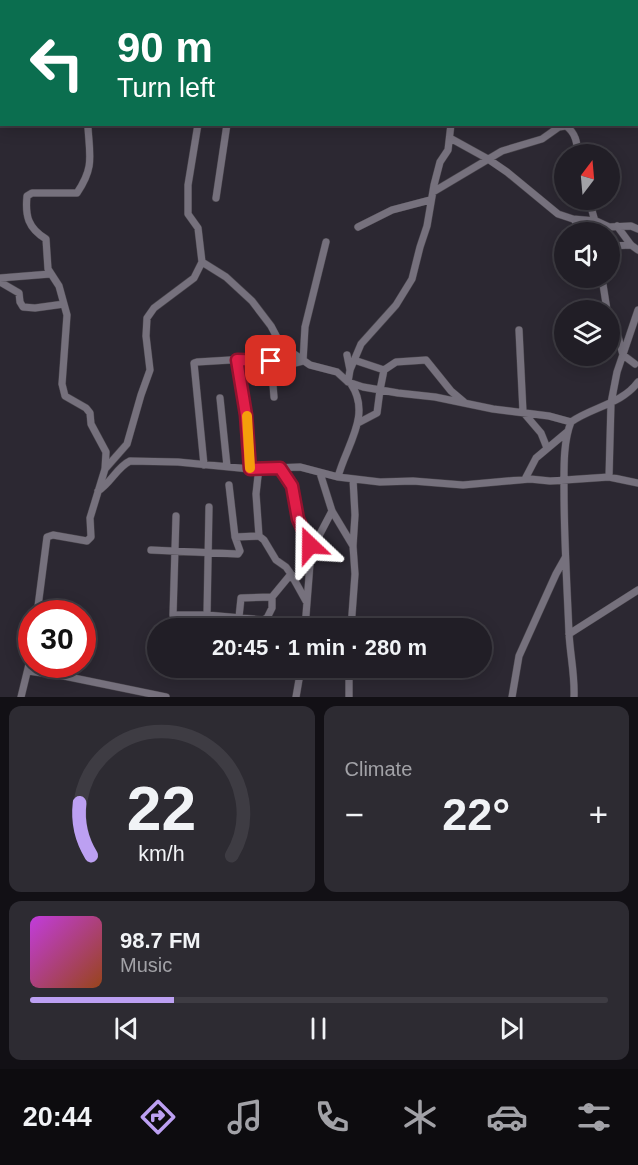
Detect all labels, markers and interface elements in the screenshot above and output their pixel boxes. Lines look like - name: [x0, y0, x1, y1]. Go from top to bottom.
- icon: left: [18, 24, 96, 102]
- text: 90 m: [117, 24, 213, 71]
- text: Turn left: [117, 73, 215, 103]
- north arrow: [554, 144, 620, 210]
- map controls: [554, 144, 620, 366]
- button: sound: [554, 222, 620, 288]
- button: layers: [554, 300, 620, 366]
- pin: [245, 335, 296, 386]
- icon: arrive: [254, 344, 287, 377]
- position arrow: [278, 513, 342, 577]
- speed limit sign: 30: [18, 600, 96, 678]
- text: 20:45 · 1 min · 280 m: [212, 635, 427, 660]
- text: Climate: [345, 758, 412, 780]
- text: 22: [127, 774, 196, 843]
- text: 22°: [442, 789, 510, 840]
- text: −: [345, 796, 364, 833]
- text: +: [589, 796, 608, 833]
- text: km/h: [139, 842, 185, 866]
- text: 98.7 FM: [120, 928, 201, 953]
- text: Music: [120, 954, 172, 976]
- icon: previous: [110, 1012, 143, 1045]
- icon: pause: [302, 1012, 335, 1045]
- icon: next: [495, 1012, 528, 1045]
- icon: directions: [137, 1096, 179, 1138]
- icon: music: [224, 1096, 266, 1138]
- icon: phone: [311, 1096, 353, 1138]
- icon: climate: [399, 1096, 441, 1138]
- icon: car: [486, 1096, 528, 1138]
- icon: filters: [573, 1096, 615, 1138]
- text: 20:44: [23, 1102, 92, 1132]

